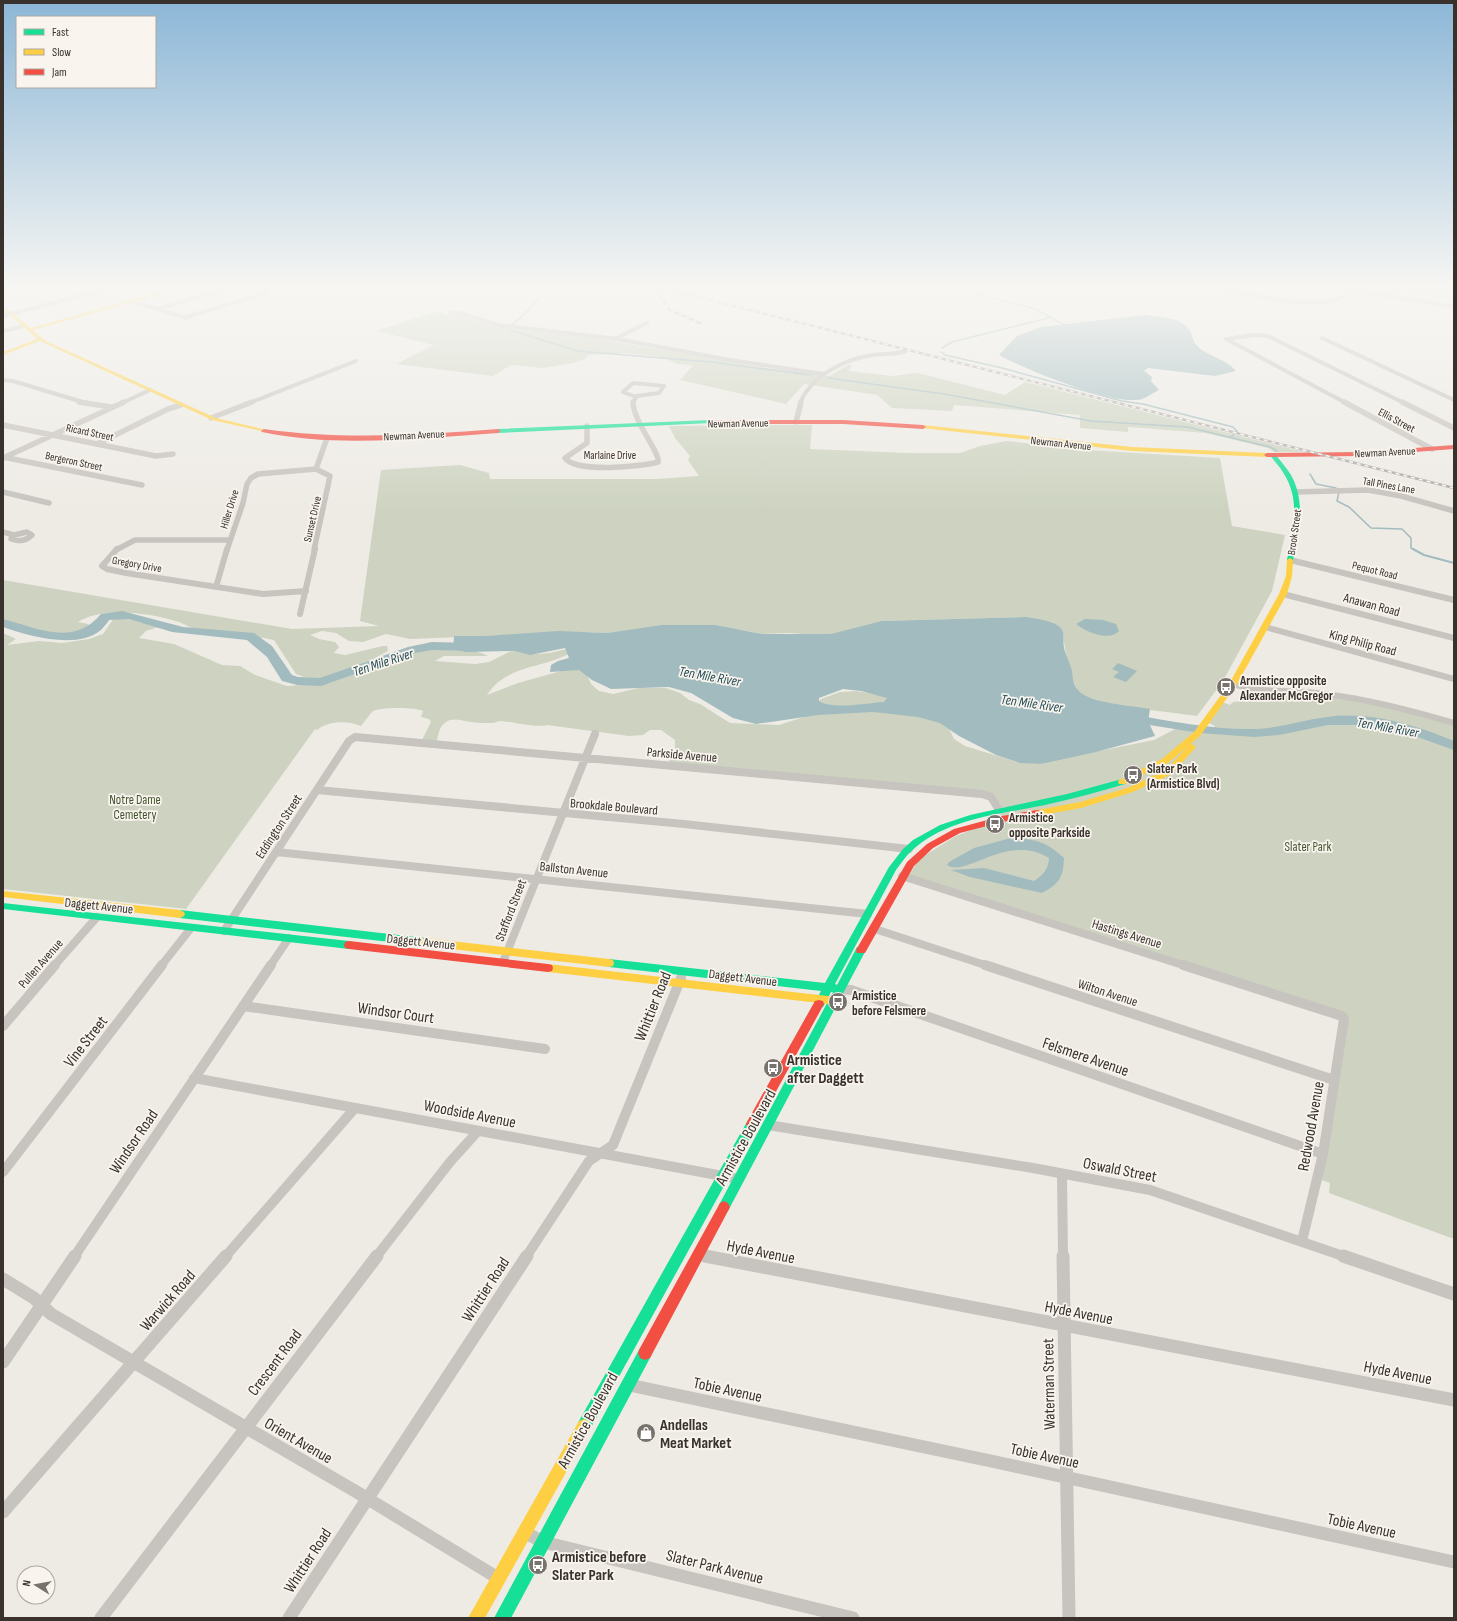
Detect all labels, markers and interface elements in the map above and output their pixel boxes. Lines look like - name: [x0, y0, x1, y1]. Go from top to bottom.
- legend: [16, 16, 156, 88]
- text: Fast: [52, 25, 69, 40]
- text: Slow: [52, 45, 71, 60]
- text: Jam: [51, 65, 67, 80]
- street label: Ellis Street: [1376, 405, 1418, 436]
- street label: Newman Avenue: [707, 416, 769, 431]
- street label: Ricard Street: [65, 421, 115, 444]
- street label: Newman Avenue: [383, 427, 445, 444]
- street label: Newman Avenue: [1030, 434, 1092, 453]
- street label: Newman Avenue: [1354, 444, 1416, 461]
- street label: Bergeron Street: [44, 449, 104, 474]
- street label: Marlaine Drive: [584, 449, 636, 462]
- street label: Tall Pines Lane: [1362, 475, 1416, 496]
- street label: Hiller Drive: [217, 488, 242, 530]
- street label: Sunset Drive: [301, 495, 324, 543]
- street label: Brook Street: [1285, 508, 1304, 556]
- street label: Gregory Drive: [111, 554, 163, 575]
- street label: Pequot Road: [1351, 559, 1399, 582]
- street label: Anawan Road: [1341, 590, 1402, 620]
- street label: King Philip Road: [1327, 626, 1398, 660]
- water label: Ten Mile River: [351, 644, 417, 680]
- water label: Ten Mile River: [678, 663, 743, 690]
- place label: Armistice opposite Alexander McGregor: [1239, 673, 1333, 704]
- bus stop icon: Armistice opposite Alexander McGregor: [1215, 676, 1237, 698]
- water label: Ten Mile River: [1000, 691, 1065, 716]
- water label: Ten Mile River: [1356, 714, 1421, 741]
- street label: Parkside Avenue: [646, 744, 718, 766]
- place label: Slater Park (Armistice Blvd): [1147, 761, 1220, 792]
- bus stop icon: Slater Park (Armistice Blvd): [1122, 764, 1144, 786]
- street label: Eddington Street: [252, 791, 306, 862]
- park label: Notre Dame Cemetery: [109, 792, 161, 823]
- street label: Brookdale Boulevard: [569, 795, 658, 819]
- place label: Armistice opposite Parkside: [1008, 810, 1091, 841]
- bus stop icon: Armistice opposite Parkside: [984, 813, 1006, 835]
- park label: Slater Park: [1285, 839, 1331, 855]
- street label: Ballston Avenue: [539, 858, 609, 882]
- street label: Stafford Street: [492, 877, 530, 944]
- street label: Daggett Avenue: [64, 894, 134, 918]
- street label: Hastings Avenue: [1090, 916, 1163, 952]
- street label: Daggett Avenue: [386, 930, 456, 954]
- street label: Pullen Avenue: [15, 936, 67, 992]
- street label: Daggett Avenue: [708, 966, 778, 990]
- street label: Whittier Road: [631, 969, 676, 1044]
- street label: Wilton Avenue: [1076, 976, 1140, 1010]
- place label: Armistice before Felsmere: [851, 988, 927, 1019]
- bus stop icon: Armistice before Felsmere: [827, 991, 849, 1013]
- street label: Windsor Court: [356, 999, 435, 1028]
- street label: Vine Street: [60, 1012, 112, 1071]
- street label: Felsmere Avenue: [1040, 1034, 1131, 1081]
- place label: Armistice after Daggett: [786, 1051, 864, 1088]
- bus stop icon: Armistice after Daggett: [762, 1057, 784, 1079]
- street label: Redwood Avenue: [1294, 1080, 1329, 1173]
- street label: Armistice Boulevard: [712, 1086, 781, 1190]
- street label: Woodside Avenue: [422, 1096, 517, 1133]
- street label: Windsor Road: [106, 1106, 163, 1177]
- street label: Oswald Street: [1081, 1154, 1158, 1187]
- street label: Hyde Avenue: [725, 1237, 796, 1268]
- street label: Whittier Road: [458, 1254, 514, 1326]
- street label: Warwick Road: [136, 1267, 200, 1335]
- street label: Hyde Avenue: [1043, 1298, 1114, 1329]
- street label: Crescent Road: [244, 1326, 306, 1400]
- street label: Waterman Street: [1039, 1338, 1060, 1430]
- street label: Hyde Avenue: [1362, 1358, 1433, 1389]
- street label: Armistice Boulevard: [554, 1369, 623, 1473]
- street label: Tobie Avenue: [692, 1374, 764, 1407]
- street label: Orient Avenue: [261, 1414, 336, 1468]
- place label: Andellas Meat Market: [659, 1416, 731, 1453]
- shop icon: Andellas Meat Market: [635, 1422, 657, 1444]
- street label: Tobie Avenue: [1009, 1440, 1081, 1473]
- street label: Tobie Avenue: [1326, 1510, 1398, 1543]
- street label: Whittier Road: [280, 1525, 336, 1597]
- street label: Slater Park Avenue: [664, 1546, 765, 1589]
- place label: Armistice before Slater Park: [551, 1548, 647, 1585]
- bus stop icon: Armistice before Slater Park: [527, 1554, 549, 1576]
- north arrow: [16, 1565, 56, 1605]
- text: N: [20, 1579, 34, 1587]

